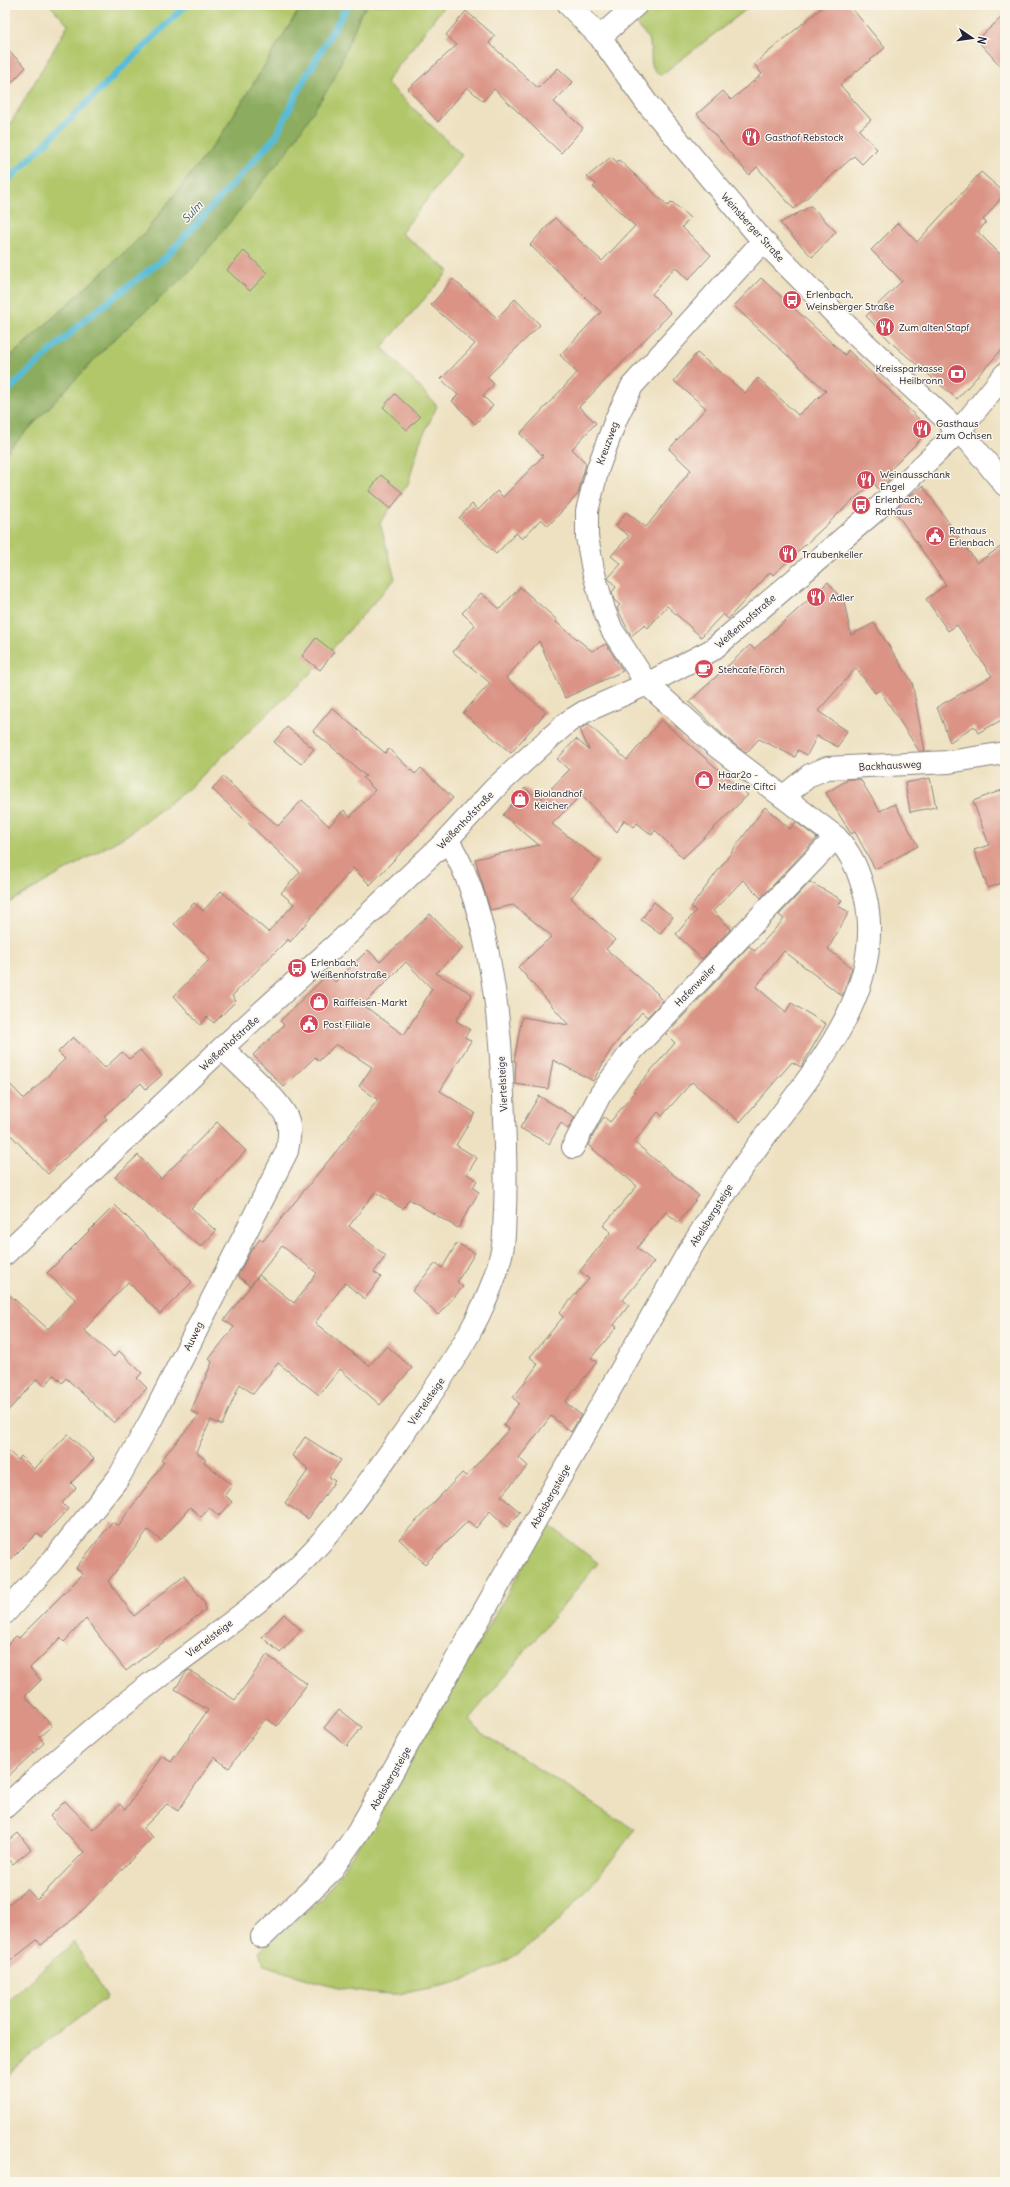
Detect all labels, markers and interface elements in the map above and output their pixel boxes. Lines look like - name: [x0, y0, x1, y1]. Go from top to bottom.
- north arrow: [952, 18, 992, 58]
- text: N: [974, 35, 989, 46]
- restaurant icon: Gasthof Rebstock: [740, 126, 762, 148]
- place label: Gasthof Rebstock: [765, 131, 844, 144]
- street label: Weinsberger Straße: [718, 190, 787, 264]
- water label: Sulm: [179, 198, 206, 226]
- place label: Erlenbach, Weinsberger Straße: [806, 288, 894, 313]
- bus stop icon: Erlenbach, Weinsberger Straße: [781, 289, 803, 311]
- restaurant icon: Zum alten Stapf: [874, 316, 896, 338]
- place label: Zum alten Stapf: [899, 321, 970, 334]
- place label: Kreissparkasse Heilbronn: [876, 362, 943, 387]
- bank icon: Kreissparkasse Heilbronn: [946, 363, 968, 385]
- place label: Gasthaus zum Ochsen: [936, 417, 992, 442]
- restaurant icon: Gasthaus zum Ochsen: [911, 418, 933, 440]
- street label: Kreuzweg: [594, 420, 621, 466]
- place label: Weinausschank Engel: [880, 468, 950, 493]
- restaurant icon: Weinausschank Engel: [855, 469, 877, 491]
- place label: Erlenbach, Rathaus: [875, 493, 922, 518]
- bus stop icon: Erlenbach, Rathaus: [850, 494, 872, 516]
- place label: Rathaus Erlenbach: [949, 524, 995, 549]
- public building icon: Rathaus Erlenbach: [924, 525, 946, 547]
- restaurant icon: Traubenkeller: [777, 543, 799, 565]
- place label: Traubenkeller: [802, 548, 863, 561]
- restaurant icon: Adler: [805, 586, 827, 608]
- place label: Adler: [830, 591, 854, 604]
- street label: Weißenhofstraße: [712, 592, 778, 651]
- cafe icon: Stehcafe Förch: [693, 658, 715, 680]
- place label: Stehcafe Förch: [718, 663, 785, 676]
- street label: Backhausweg: [858, 757, 922, 774]
- place label: Haar2o - Medine Ciftci: [718, 768, 776, 793]
- shop icon: Haar2o - Medine Ciftci: [693, 769, 715, 791]
- place label: Biolandhof Keicher: [534, 787, 583, 812]
- street label: Weißenhofstraße: [434, 788, 496, 852]
- shop icon: Biolandhof Keicher: [509, 788, 531, 810]
- place label: Erlenbach, Weißenhofstraße: [311, 956, 387, 981]
- bus stop icon: Erlenbach, Weißenhofstraße: [286, 957, 308, 979]
- street label: Hafenweiler: [672, 961, 719, 1009]
- shop icon: Raiffeisen-Markt: [308, 991, 330, 1013]
- place label: Raiffeisen-Markt: [333, 996, 408, 1009]
- street label: Weißenhofstraße: [197, 1013, 262, 1074]
- public building icon: Post Filiale: [298, 1013, 320, 1035]
- place label: Post Filiale: [323, 1018, 370, 1031]
- street label: Viertelsteige: [495, 1056, 510, 1112]
- street label: Abelsbergsteige: [687, 1182, 736, 1249]
- street label: Auweg: [181, 1319, 206, 1353]
- street label: Viertelsteige: [405, 1375, 448, 1428]
- street label: Abelsbergsteige: [528, 1462, 573, 1530]
- street label: Viertelsteige: [183, 1617, 235, 1660]
- street label: Abelsbergsteige: [367, 1744, 414, 1812]

